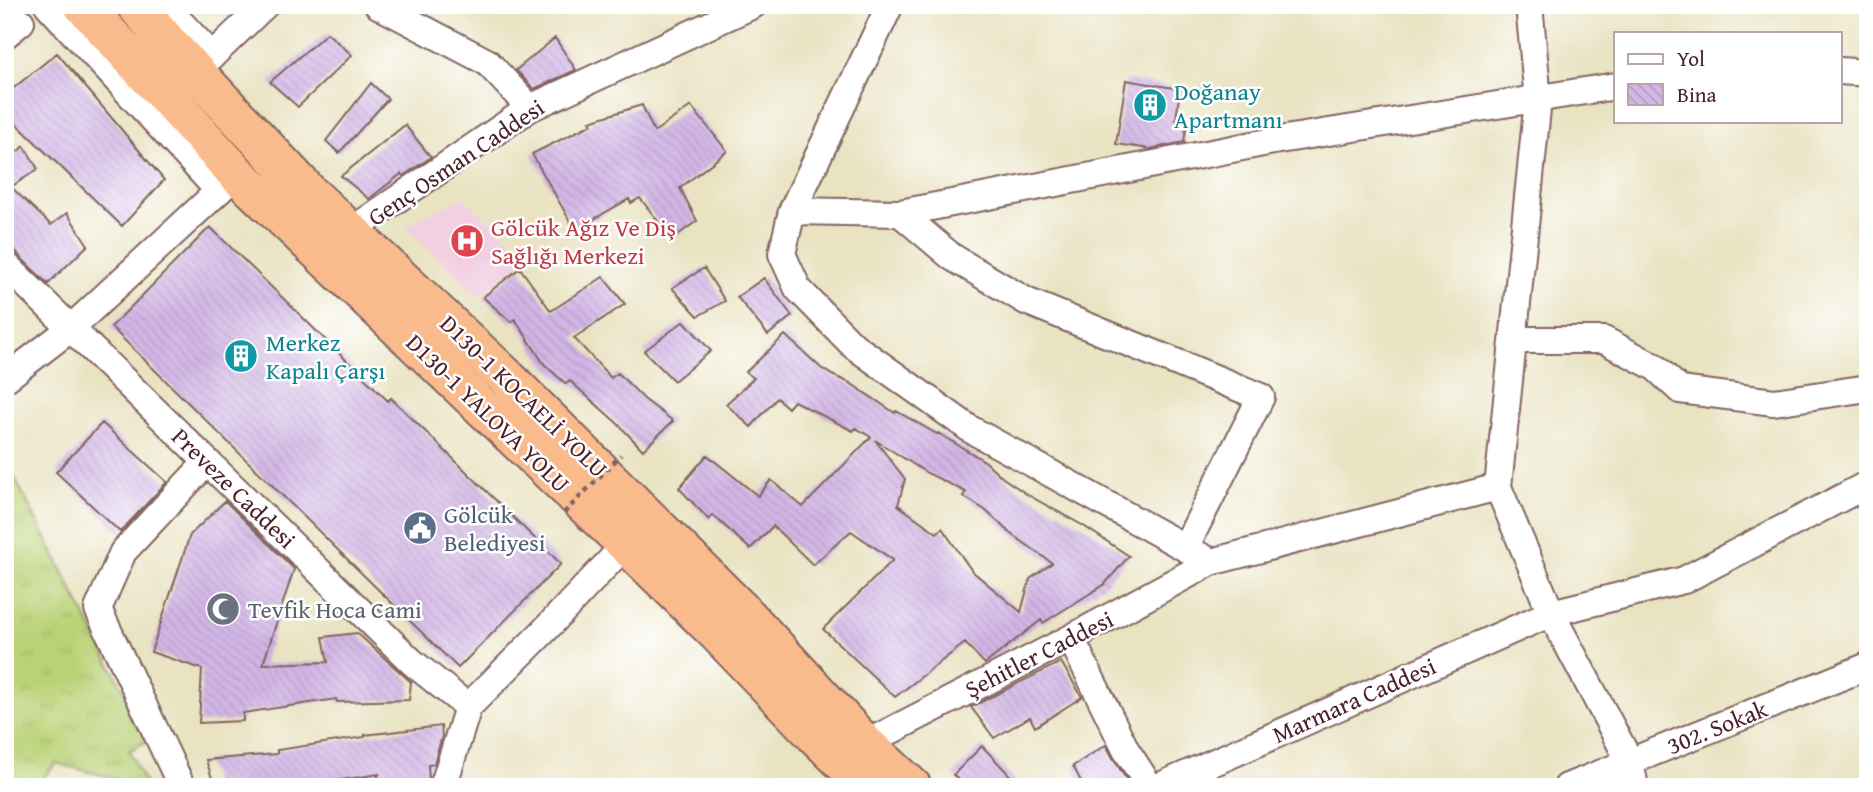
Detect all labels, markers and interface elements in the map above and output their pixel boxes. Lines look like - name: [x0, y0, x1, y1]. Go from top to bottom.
- legend: [1614, 32, 1842, 122]
- text: Yol: [1677, 43, 1705, 74]
- place label: Doğanay Apartmanı: [1174, 74, 1283, 137]
- text: Bina: [1677, 79, 1717, 110]
- building icon: Doğanay Apartmanı: [1131, 86, 1169, 124]
- street label: Genç Osman Caddesi: [361, 90, 551, 234]
- place label: Gölcük Ağız Ve Diş Sağlığı Merkezi: [491, 210, 676, 273]
- hospital icon: Gölcük Ağız Ve Diş Sağlığı Merkezi: [448, 222, 486, 260]
- street label: D130-1 KOCAELİ YOLU: [432, 307, 616, 486]
- place label: Merkez Kapalı Çarşı: [266, 325, 385, 388]
- street label: D130-1 YALOVA YOLU: [398, 325, 578, 501]
- building icon: Merkez Kapalı Çarşı: [222, 337, 260, 375]
- street label: Preveze Caddesi: [164, 420, 304, 557]
- place label: Gölcük Belediyesi: [444, 497, 546, 560]
- public building icon: Gölcük Belediyesi: [401, 509, 439, 547]
- mosque icon: Tevfik Hoca Cami: [204, 590, 242, 628]
- place label: Tevfik Hoca Cami: [248, 592, 422, 627]
- street label: Şehitler Caddesi: [959, 601, 1120, 706]
- street label: Marmara Caddesi: [1267, 648, 1442, 752]
- street label: 302. Sokak: [1662, 691, 1773, 763]

